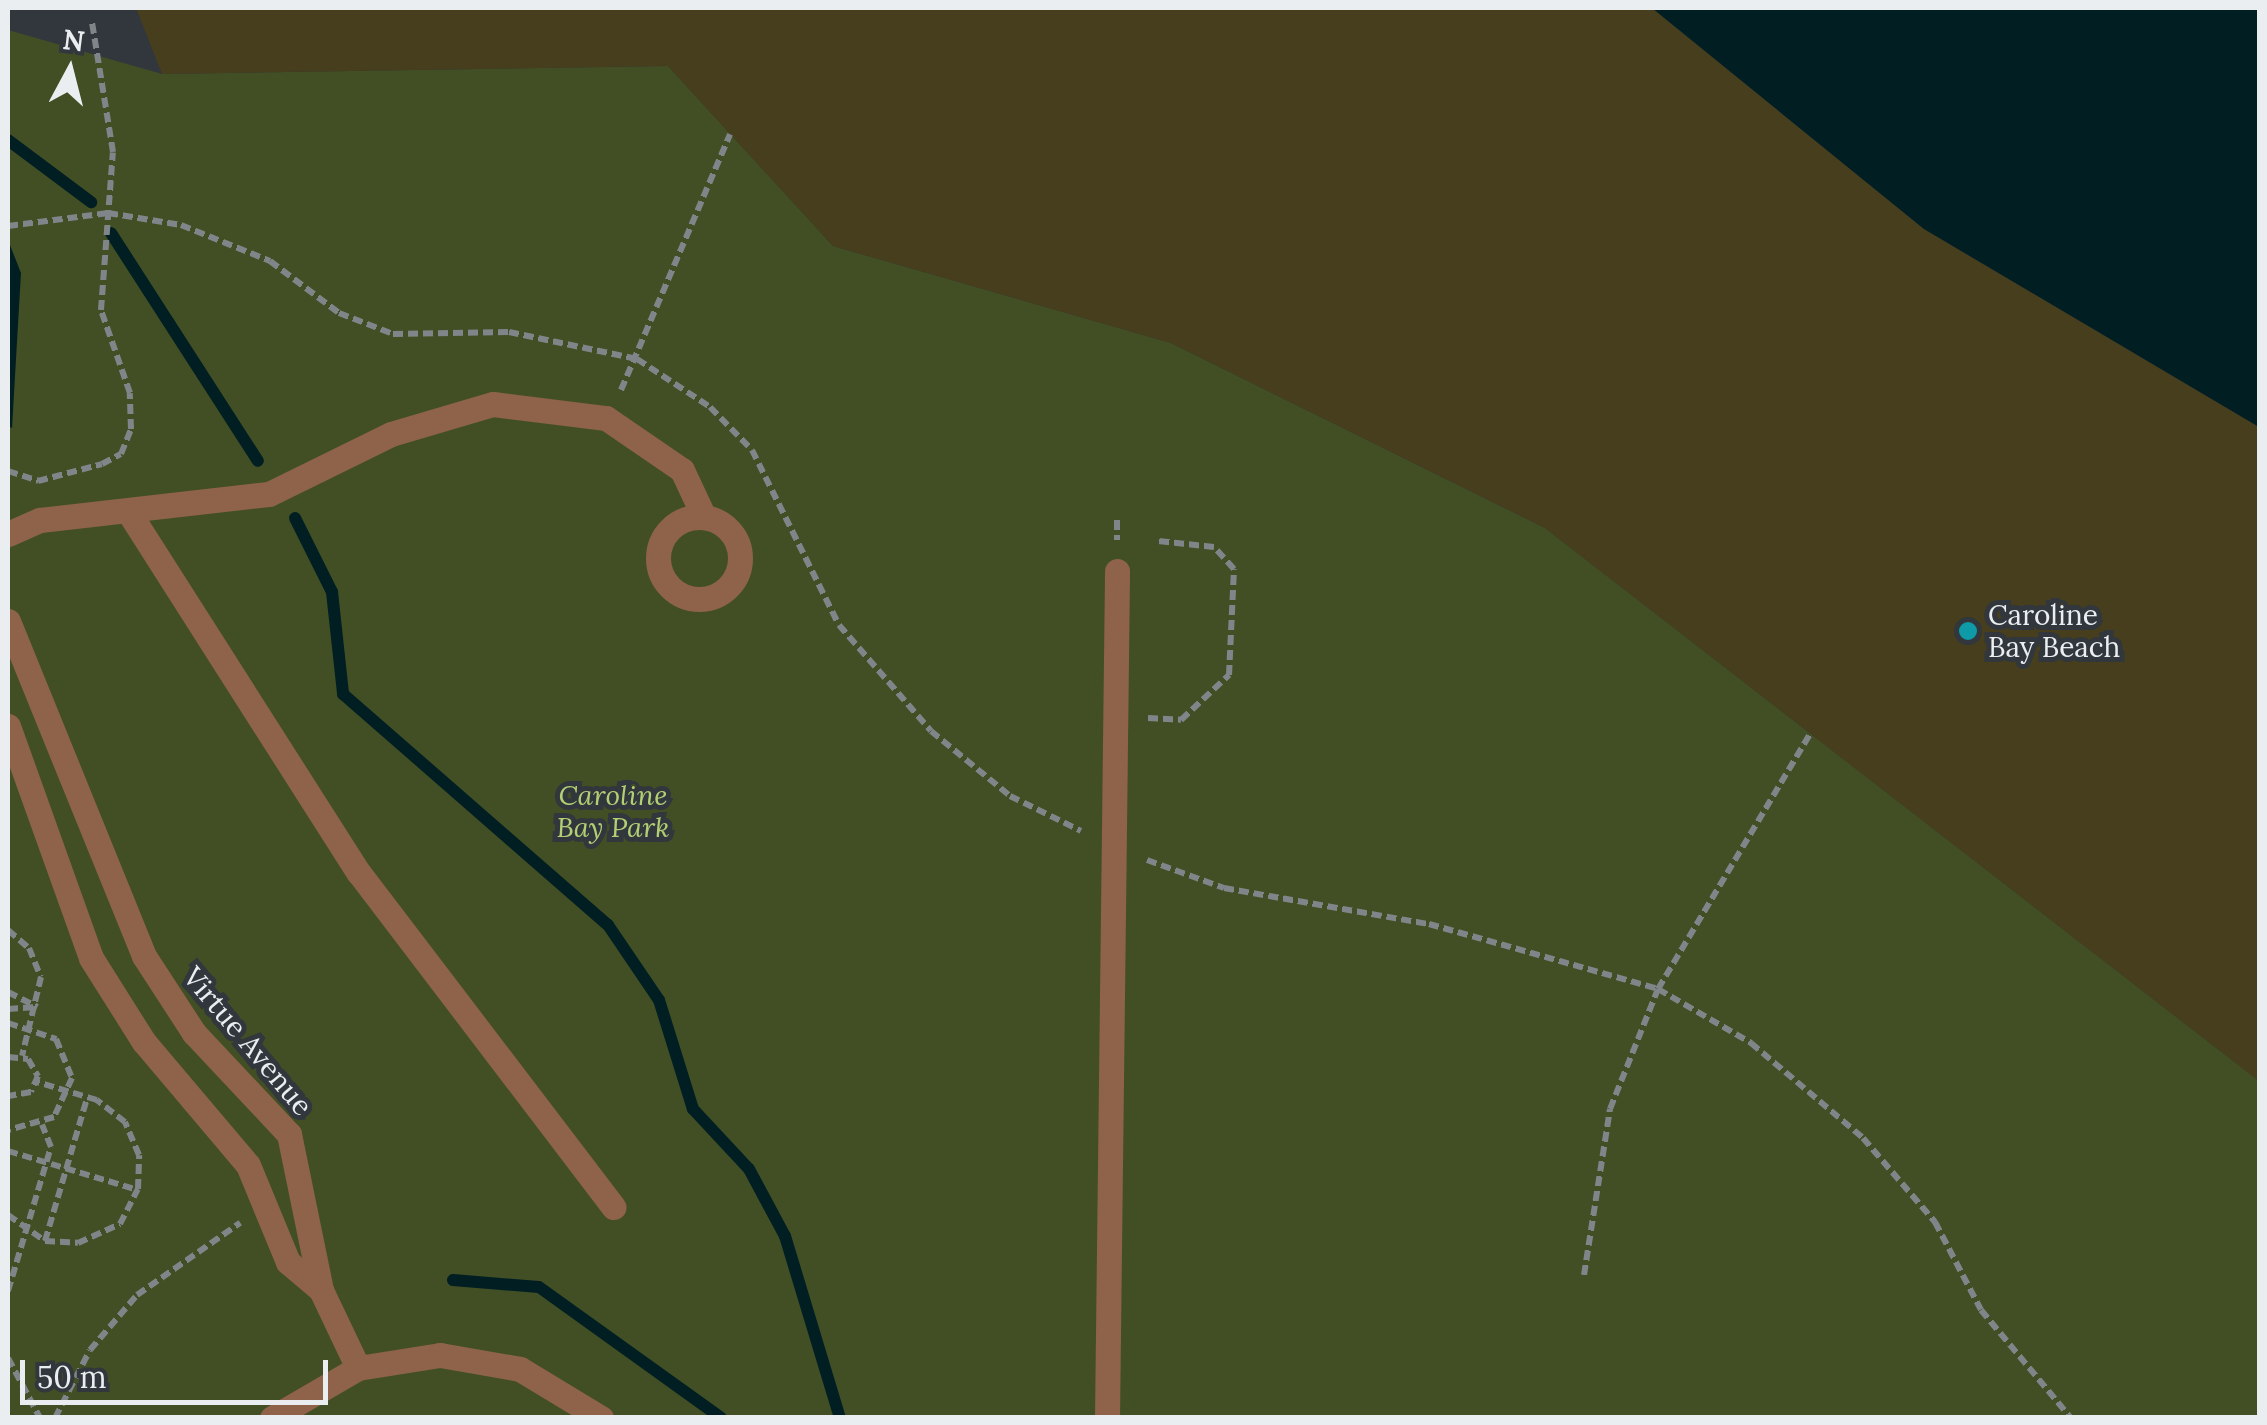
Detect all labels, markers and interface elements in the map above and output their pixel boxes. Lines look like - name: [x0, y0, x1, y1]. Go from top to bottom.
- north arrow: [20, 20, 120, 120]
- text: N: [61, 21, 87, 59]
- place label: Caroline Bay Beach: [1988, 598, 2120, 664]
- marker: Caroline Bay Beach: [1957, 620, 1979, 642]
- park label: Caroline Bay Park: [556, 778, 670, 844]
- street label: Virtue Avenue: [176, 960, 320, 1122]
- scale bar: [25, 1340, 332, 1402]
- text: 50 m: [37, 1358, 107, 1396]

